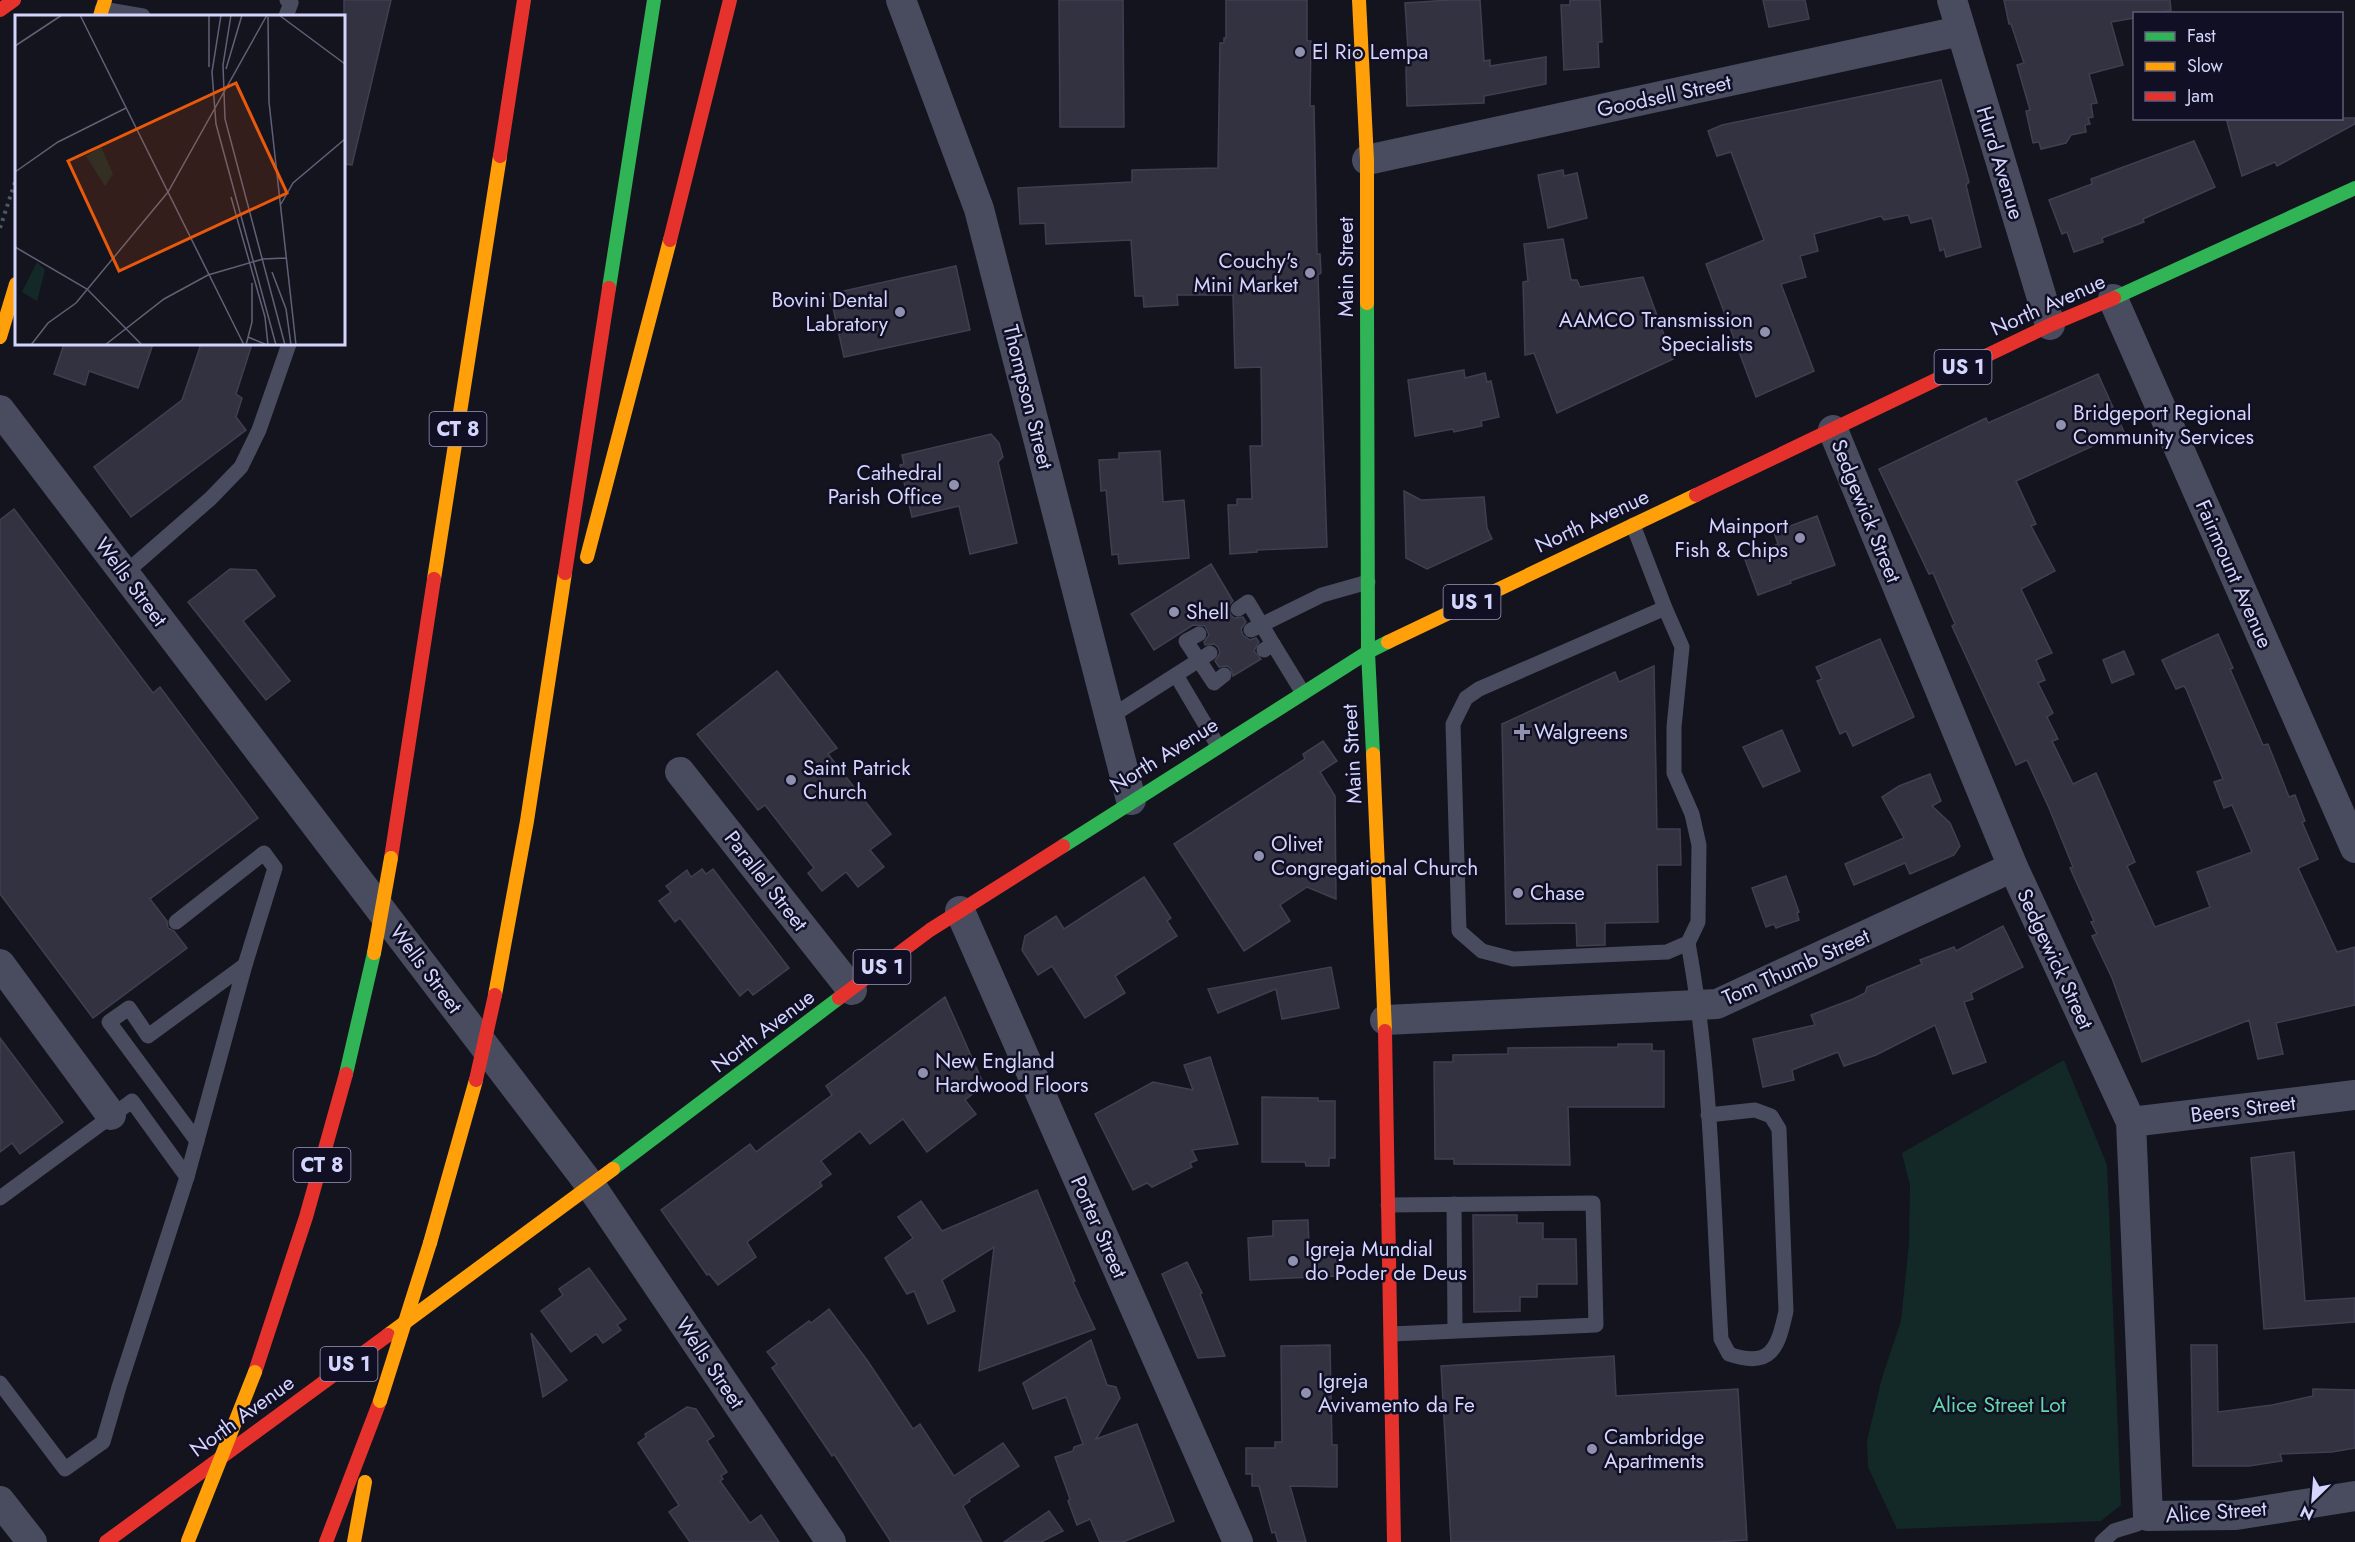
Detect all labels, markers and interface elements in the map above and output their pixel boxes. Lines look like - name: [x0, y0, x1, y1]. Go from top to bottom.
- legend: [2133, 12, 2343, 120]
- inset map: [15, 15, 345, 345]
- text: Fast: [2187, 23, 2216, 49]
- place label: El Rio Lempa: [1312, 37, 1428, 67]
- marker: El Rio Lempa: [1293, 45, 1307, 59]
- text: Slow: [2187, 53, 2224, 79]
- street label: Goodsell Street: [1594, 67, 1734, 125]
- text: Jam: [2185, 83, 2214, 109]
- street label: Hurd Avenue: [1969, 103, 2031, 223]
- street label: Main Street: [1331, 217, 1361, 317]
- place label: Couchy's Mini Market: [1194, 246, 1298, 300]
- marker: Couchy's Mini Market: [1303, 266, 1317, 280]
- street label: North Avenue: [1986, 266, 2110, 344]
- place label: Bovini Dental Labratory: [772, 285, 889, 339]
- marker: Bovini Dental Labratory: [893, 305, 907, 319]
- place label: AAMCO Transmission Specialists: [1559, 305, 1753, 359]
- street label: Thompson Street: [996, 322, 1060, 472]
- marker: AAMCO Transmission Specialists: [1758, 325, 1772, 339]
- road number: US 1: [1934, 350, 1992, 384]
- place label: Bridgeport Regional Community Services: [2073, 398, 2254, 452]
- road number: CT 8: [430, 412, 486, 446]
- marker: Bridgeport Regional Community Services: [2054, 418, 2068, 432]
- street label: Sedgewick Street: [1824, 435, 1908, 587]
- place label: Cathedral Parish Office: [828, 458, 942, 512]
- marker: Cathedral Parish Office: [947, 478, 961, 492]
- street label: North Avenue: [1530, 481, 1654, 561]
- street label: Fairmount Avenue: [2188, 495, 2280, 653]
- place label: Mainport Fish & Chips: [1674, 511, 1788, 565]
- street label: Wells Street: [88, 531, 174, 633]
- marker: Mainport Fish & Chips: [1793, 531, 1807, 545]
- road number: US 1: [1444, 585, 1500, 619]
- place label: Shell: [1186, 597, 1229, 627]
- marker: Shell: [1167, 605, 1181, 619]
- street label: Main Street: [1334, 703, 1370, 805]
- street label: North Avenue: [1104, 710, 1224, 800]
- place label: Walgreens: [1534, 717, 1628, 747]
- marker: Walgreens: [1515, 725, 1529, 739]
- place label: Saint Patrick Church: [803, 753, 911, 807]
- marker: Saint Patrick Church: [784, 773, 798, 787]
- street label: Parallel Street: [717, 824, 815, 938]
- place label: Olivet Congregational Church: [1271, 829, 1478, 883]
- marker: Olivet Congregational Church: [1252, 849, 1266, 863]
- place label: Chase: [1530, 878, 1585, 908]
- street label: Sedgewick Street: [2009, 884, 2101, 1034]
- marker: Chase: [1511, 886, 1525, 900]
- street label: Wells Street: [383, 918, 469, 1020]
- street label: Tom Thumb Street: [1718, 921, 1874, 1013]
- road number: US 1: [854, 950, 910, 984]
- street label: North Avenue: [705, 982, 821, 1080]
- place label: New England Hardwood Floors: [935, 1046, 1088, 1100]
- marker: New England Hardwood Floors: [916, 1066, 930, 1080]
- street label: Beers Street: [2189, 1088, 2297, 1130]
- road number: CT 8: [294, 1148, 350, 1182]
- street label: Porter Street: [1063, 1171, 1135, 1283]
- place label: Igreja Mundial do Poder de Deus: [1305, 1234, 1467, 1288]
- marker: Igreja Mundial do Poder de Deus: [1286, 1254, 1300, 1268]
- street label: Wells Street: [668, 1311, 752, 1415]
- road number: US 1: [320, 1347, 378, 1381]
- place label: Igreja Avivamento da Fe: [1318, 1366, 1475, 1420]
- street label: North Avenue: [184, 1368, 301, 1464]
- marker: Igreja Avivamento da Fe: [1299, 1386, 1313, 1400]
- park label: Alice Street Lot: [1932, 1390, 2066, 1420]
- place label: Cambridge Apartments: [1604, 1422, 1704, 1476]
- marker: Cambridge Apartments: [1585, 1442, 1599, 1456]
- north arrow: [2283, 1470, 2343, 1530]
- street label: Alice Street: [2164, 1493, 2268, 1531]
- text: N: [2296, 1500, 2317, 1526]

